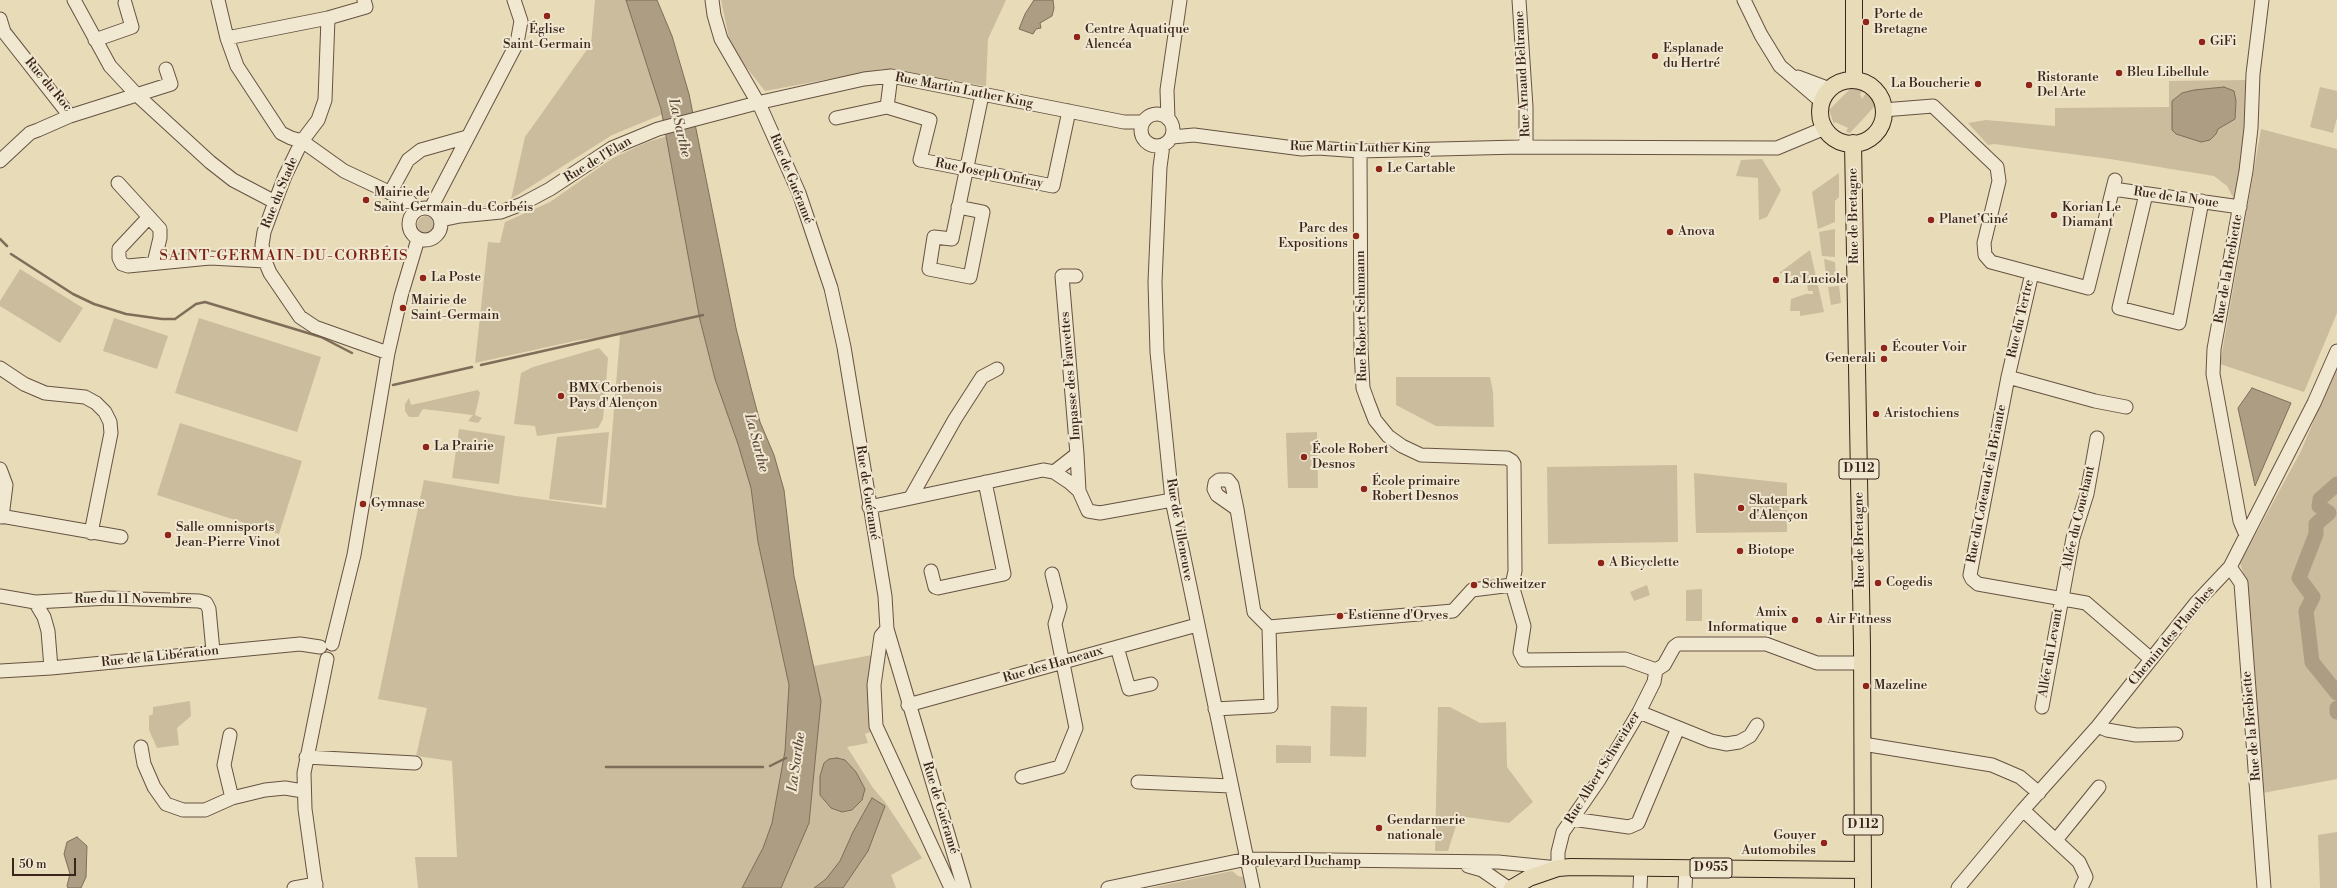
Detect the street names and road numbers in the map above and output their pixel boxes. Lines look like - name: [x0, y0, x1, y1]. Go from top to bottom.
- street label: Rue Arnaud Beltrame: [1512, 10, 1534, 138]
- street label: Rue du Roc: [21, 55, 75, 115]
- street label: Rue Martin Luther King: [893, 70, 1035, 112]
- street label: Rue de Guéramé: [766, 132, 816, 226]
- street label: Rue de l'Elan: [561, 134, 635, 186]
- street label: Rue Martin Luther King: [1290, 139, 1430, 157]
- street label: Rue du Stade: [259, 155, 301, 231]
- street label: Rue Joseph Onfray: [934, 156, 1044, 192]
- street label: Rue de Bretagne: [1845, 168, 1863, 264]
- street label: Rue de la Noue: [2132, 184, 2220, 212]
- street label: Rue de la Brebiette: [2212, 213, 2246, 325]
- street label: Rue Robert Schumann: [1353, 250, 1371, 382]
- street label: Rue du Tertre: [2004, 278, 2038, 360]
- street label: Impasse des Fauvettes: [1058, 311, 1084, 441]
- street label: Rue du Coteau de la Briante: [1964, 403, 2010, 565]
- street label: Rue de Guéramé: [852, 444, 882, 542]
- road number: D 112: [1839, 459, 1879, 479]
- street label: Allée du Couchant: [2059, 464, 2099, 572]
- street label: Rue de Villeneuve: [1162, 477, 1196, 583]
- street label: Rue de Bretagne: [1851, 492, 1869, 588]
- street label: Chemin des Planches: [2126, 583, 2218, 689]
- street label: Rue du 11 Novembre: [74, 592, 192, 608]
- street label: Allée du Levant: [2035, 607, 2067, 699]
- street label: Rue de la Libération: [100, 643, 220, 671]
- street label: Rue des Hameaux: [1001, 643, 1105, 687]
- street label: Rue de la Brebiette: [2239, 670, 2265, 782]
- street label: Rue Albert Schweitzer: [1562, 709, 1644, 827]
- street label: Rue de Guéramé: [919, 760, 961, 856]
- road number: D 112: [1843, 815, 1883, 835]
- street label: Boulevard Duchamp: [1241, 854, 1361, 870]
- road number: D 955: [1690, 858, 1732, 878]

